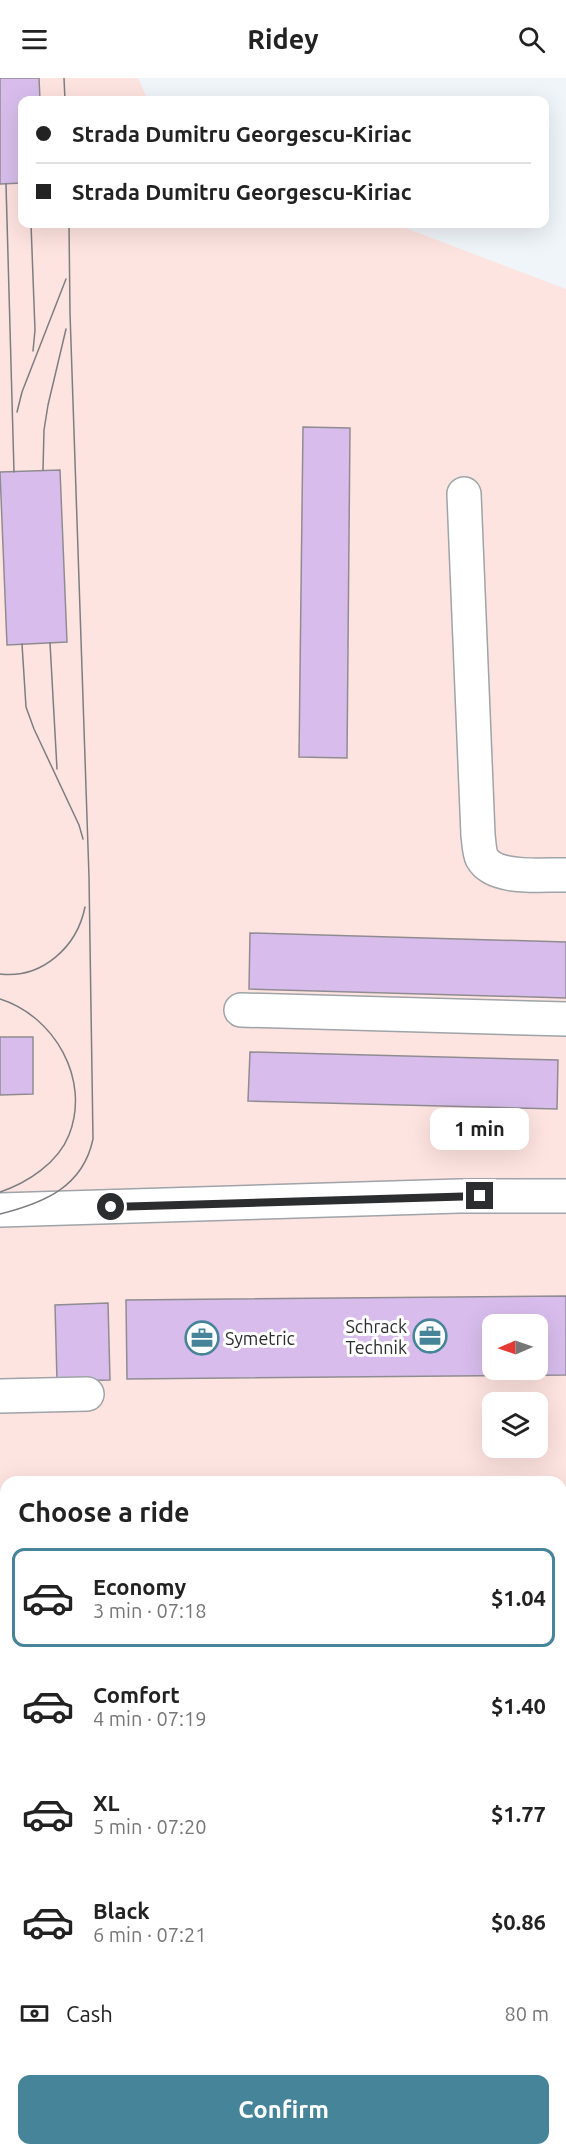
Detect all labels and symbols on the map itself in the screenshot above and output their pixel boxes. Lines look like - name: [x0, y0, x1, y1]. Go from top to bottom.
- callout: 1 min: [430, 1109, 530, 1151]
- route end: [466, 1182, 493, 1209]
- route start: [97, 1193, 124, 1220]
- north arrow: [482, 1314, 548, 1380]
- place label: Schrack Technik: [345, 1316, 407, 1357]
- office icon: Schrack Technik: [412, 1318, 448, 1354]
- office icon: Symetric: [184, 1320, 220, 1356]
- place label: Symetric: [225, 1328, 295, 1348]

